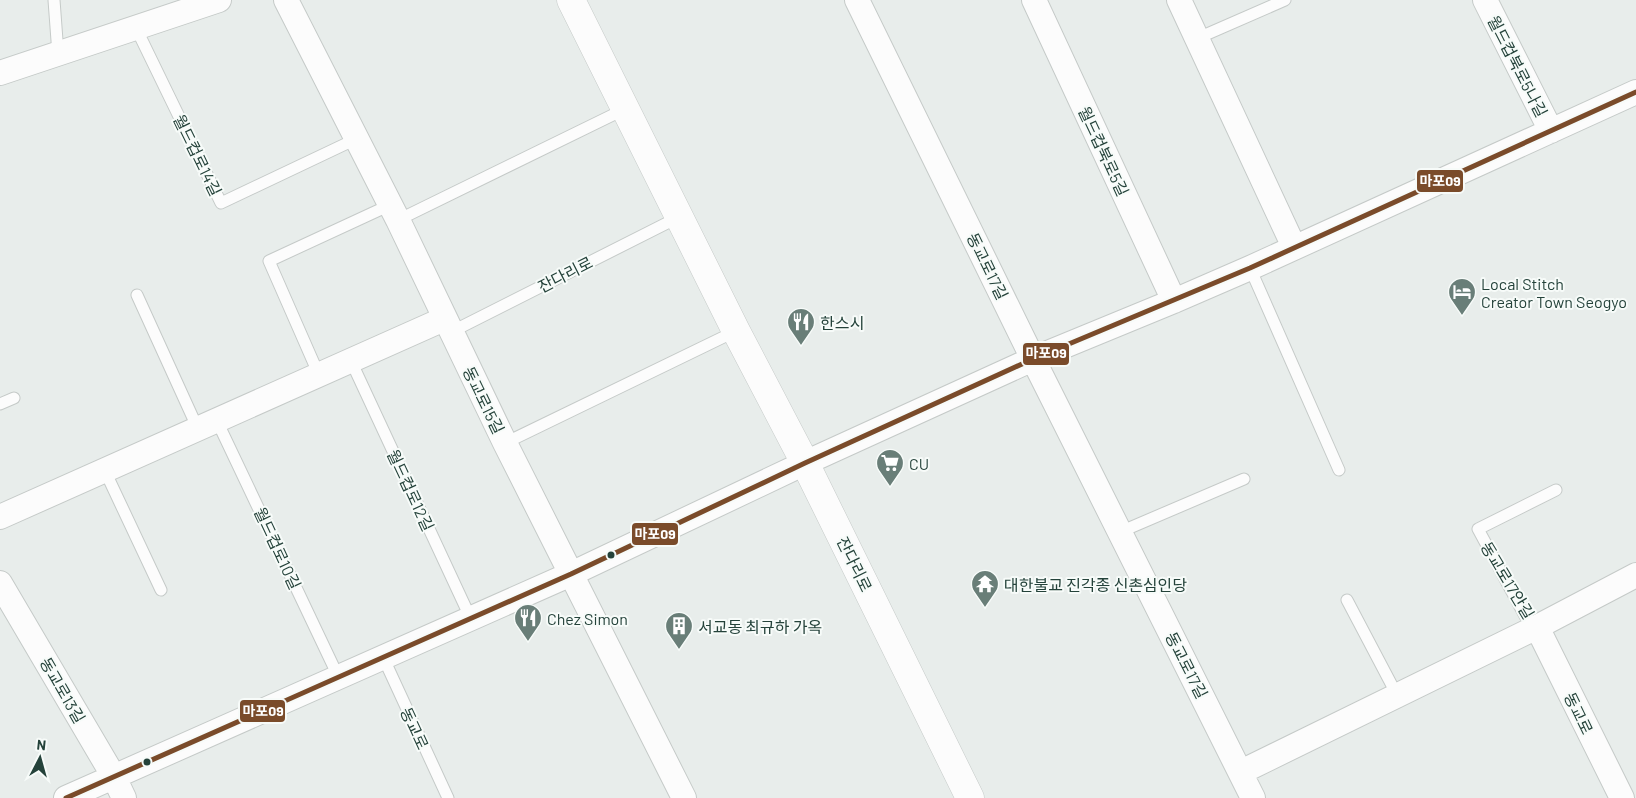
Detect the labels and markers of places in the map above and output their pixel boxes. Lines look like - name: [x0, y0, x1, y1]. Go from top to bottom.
- place label: Local Stitch Creator Town Seogyo: [1481, 274, 1627, 311]
- hotel icon: Local Stitch Creator Town Seogyo: [1447, 277, 1477, 316]
- restaurant icon: 한스시: [786, 307, 816, 346]
- place label: 한스시: [820, 313, 864, 332]
- supermarket icon: CU: [875, 448, 905, 487]
- place label: CU: [909, 454, 929, 473]
- unlabelled marker: [606, 550, 616, 560]
- temple icon: 대한불교 진각종 신촌심인당: [970, 569, 1000, 608]
- place label: 대한불교 진각종 신촌심인당: [1004, 575, 1187, 594]
- restaurant icon: Chez Simon: [513, 603, 543, 642]
- place label: Chez Simon: [547, 609, 628, 628]
- building icon: 서교동 최규하 가옥: [664, 611, 694, 650]
- place label: 서교동 최규하 가옥: [698, 617, 822, 636]
- unlabelled marker: [142, 757, 152, 767]

